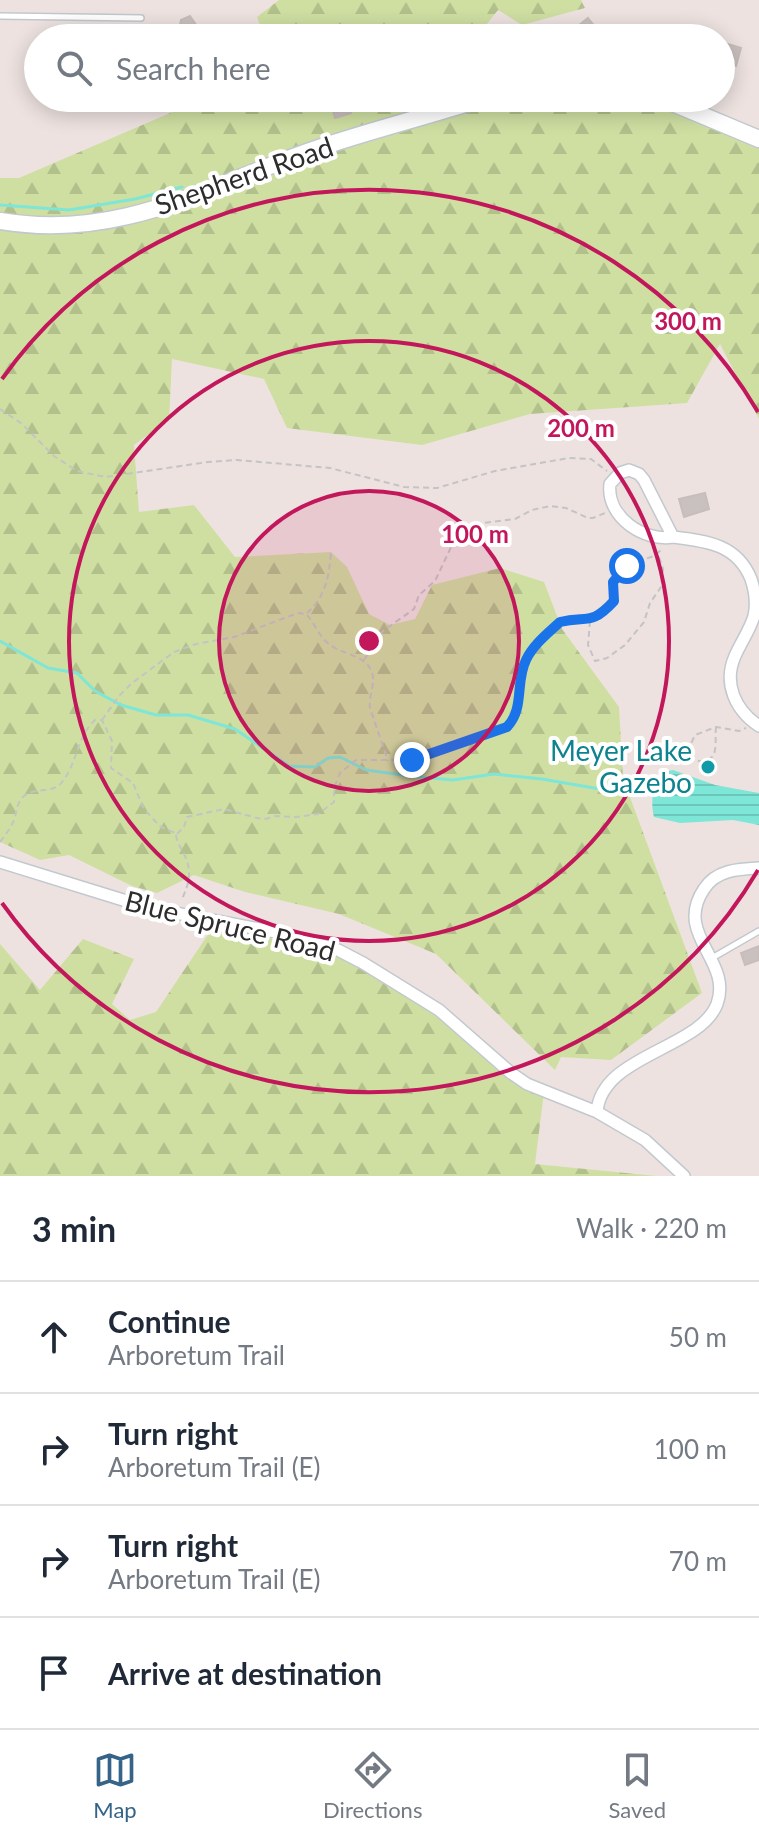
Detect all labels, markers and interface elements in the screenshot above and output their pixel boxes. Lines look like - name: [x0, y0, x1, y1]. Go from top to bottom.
- search box: [24, 24, 735, 112]
- icon: search: [52, 46, 96, 90]
- text: Search here: [116, 50, 271, 86]
- street label: Shepherd Road: [150, 129, 337, 221]
- text: 300 m: [654, 306, 722, 335]
- text: 200 m: [547, 413, 615, 442]
- text: 100 m: [441, 519, 509, 548]
- route start: [609, 548, 645, 584]
- centre of rings: [355, 627, 383, 655]
- place label: Meyer Lake Gazebo: [550, 733, 692, 799]
- route end: [394, 742, 430, 778]
- marker: Meyer Lake Gazebo: [699, 758, 717, 776]
- street label: Blue Spruce Road: [122, 882, 339, 968]
- text: 3 min: [32, 1208, 116, 1249]
- text: Walk · 220 m: [576, 1212, 727, 1244]
- text: Continue: [108, 1303, 231, 1339]
- icon: ahead: [32, 1315, 76, 1359]
- text: 50 m: [669, 1321, 727, 1353]
- text: Arboretum Trail: [108, 1339, 285, 1371]
- text: Turn right: [108, 1415, 238, 1451]
- icon: right: [32, 1427, 76, 1471]
- text: 100 m: [654, 1433, 727, 1465]
- text: Arboretum Trail (E): [108, 1451, 321, 1483]
- text: Turn right: [108, 1527, 238, 1563]
- icon: right: [32, 1539, 76, 1583]
- text: 70 m: [669, 1545, 727, 1577]
- text: Arboretum Trail (E): [108, 1563, 321, 1595]
- icon: arrive: [32, 1651, 76, 1695]
- text: Arrive at destination: [108, 1655, 382, 1691]
- tab: Map: [93, 1748, 137, 1823]
- tab: Directions: [323, 1748, 422, 1823]
- tab: Saved: [608, 1748, 666, 1823]

